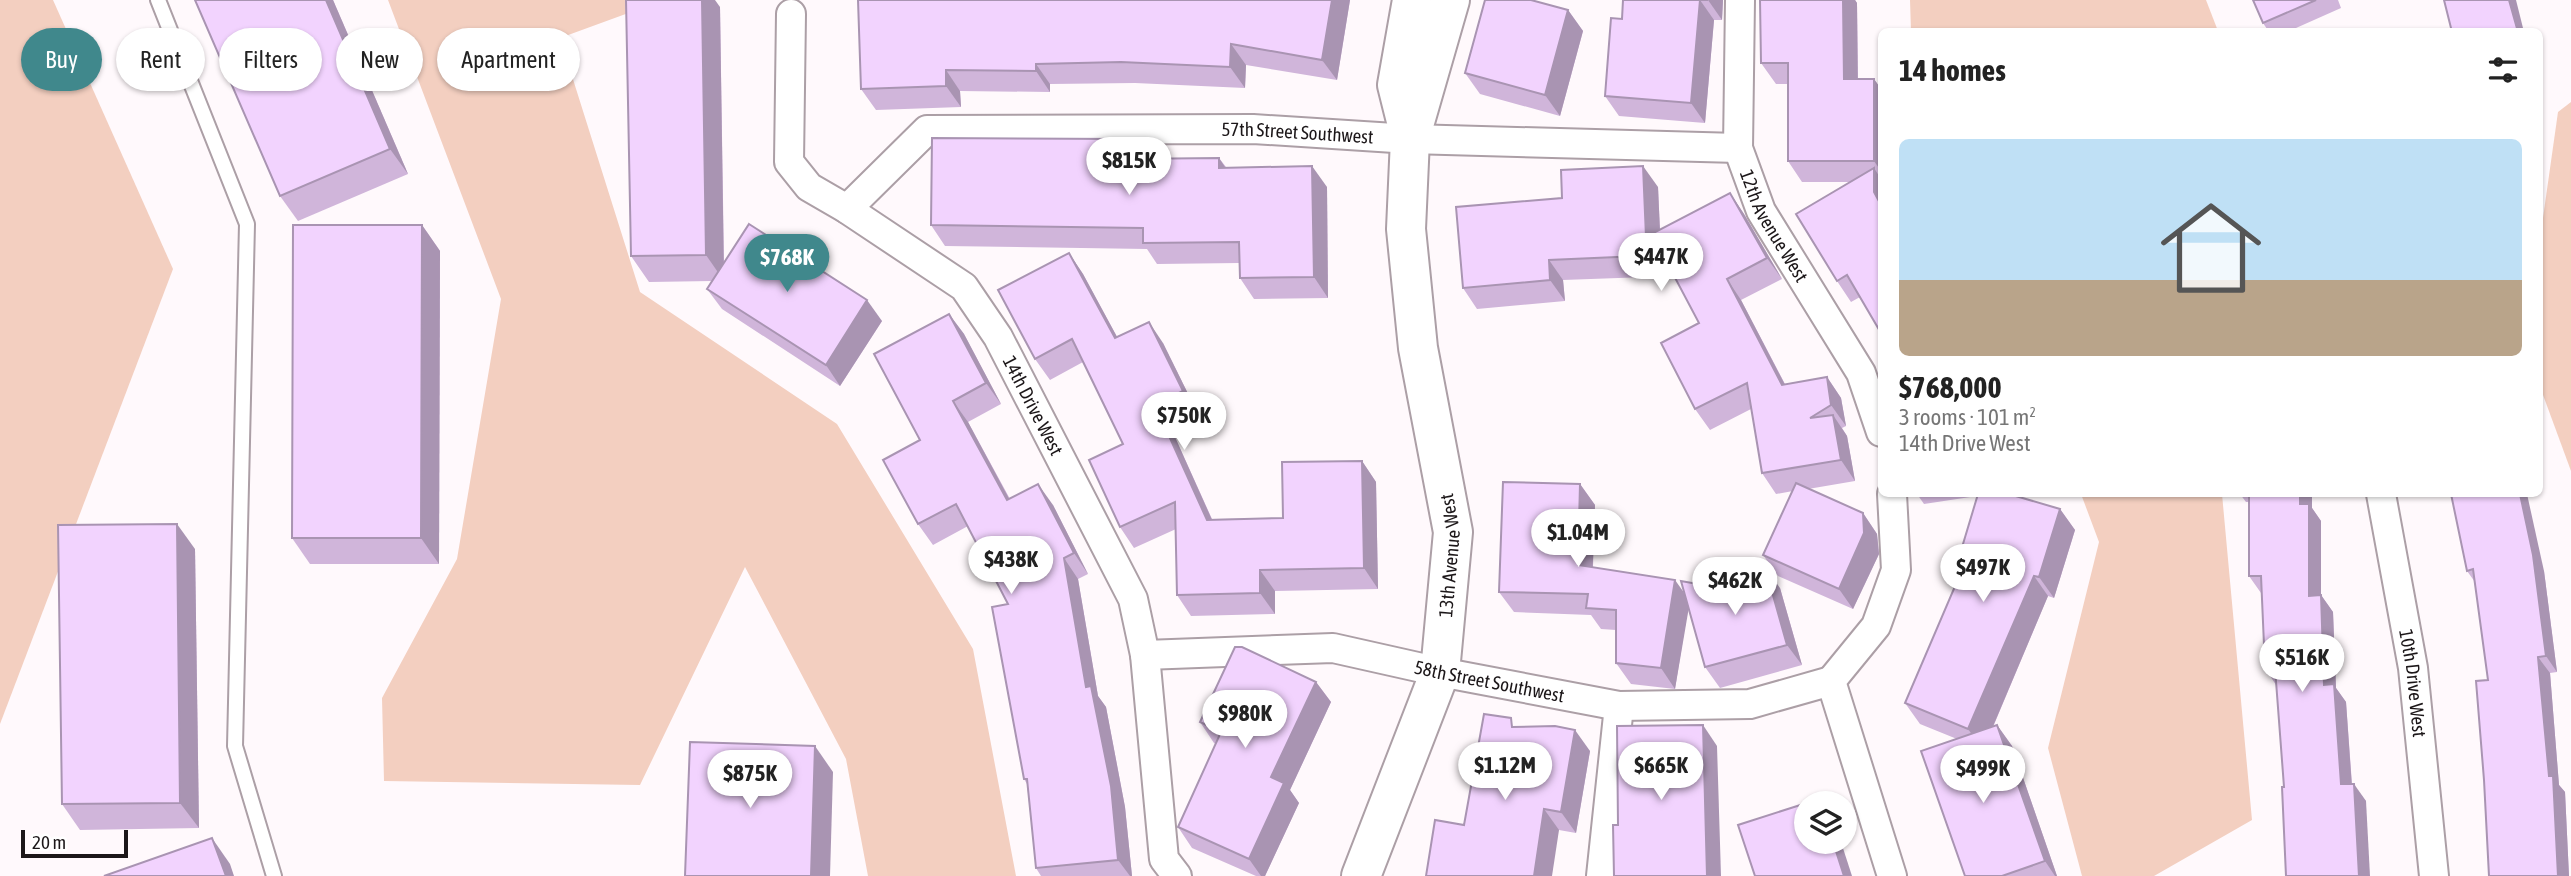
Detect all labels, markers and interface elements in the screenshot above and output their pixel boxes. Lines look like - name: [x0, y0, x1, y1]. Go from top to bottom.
- chip: Buy: [21, 28, 102, 91]
- chip: Rent: [116, 28, 205, 91]
- chip: Filters: [219, 28, 322, 91]
- chip: New: [336, 28, 423, 91]
- chip: Apartment: [437, 28, 580, 91]
- icon: filters: [2484, 51, 2522, 89]
- text: 14 homes: [1899, 53, 2006, 87]
- street label: 57th Street Southwest: [1221, 118, 1374, 148]
- pin: $815K: [1080, 138, 1178, 197]
- text: $815K: [1102, 147, 1156, 173]
- street label: 12th Avenue West: [1736, 167, 1813, 286]
- icon: home: [2148, 185, 2274, 311]
- pin: $447K: [1612, 233, 1710, 293]
- pin: $768K: [738, 234, 836, 294]
- text: $447K: [1634, 243, 1688, 269]
- text: $768K: [760, 244, 814, 270]
- street label: 14th Drive West: [999, 352, 1068, 459]
- text: $768,000: [1899, 370, 2002, 404]
- pin: $750K: [1135, 392, 1233, 452]
- text: $750K: [1157, 402, 1211, 428]
- text: 3 rooms · 101 m²: [1899, 404, 2036, 430]
- text: 14th Drive West: [1899, 430, 2031, 456]
- street label: 13th Avenue West: [1434, 492, 1464, 618]
- pin: $1.04M: [1521, 510, 1635, 569]
- text: $1.04M: [1547, 519, 1609, 545]
- pin: $438K: [962, 536, 1060, 596]
- pin: $497K: [1934, 544, 2032, 604]
- text: $438K: [984, 546, 1038, 572]
- text: $497K: [1956, 554, 2010, 580]
- pin: $462K: [1686, 558, 1784, 617]
- text: $462K: [1708, 567, 1762, 593]
- street label: 10th Drive West: [2395, 627, 2431, 738]
- pin: $516K: [2253, 634, 2351, 694]
- text: $516K: [2275, 644, 2329, 670]
- street label: 58th Street Southwest: [1412, 656, 1566, 706]
- pin: $980K: [1196, 690, 1294, 750]
- text: $980K: [1218, 700, 1272, 726]
- pin: $1.12M: [1448, 742, 1562, 802]
- pin: $665K: [1612, 742, 1710, 802]
- pin: $499K: [1934, 746, 2032, 805]
- pin: $875K: [701, 750, 799, 810]
- text: $1.12M: [1474, 752, 1536, 778]
- text: $665K: [1634, 752, 1688, 778]
- text: $499K: [1956, 755, 2010, 781]
- text: $875K: [723, 760, 777, 786]
- map controls: [1794, 791, 1857, 854]
- button: layers: [1794, 791, 1857, 854]
- scale bar: [21, 827, 128, 859]
- text: 20 m: [32, 831, 66, 853]

